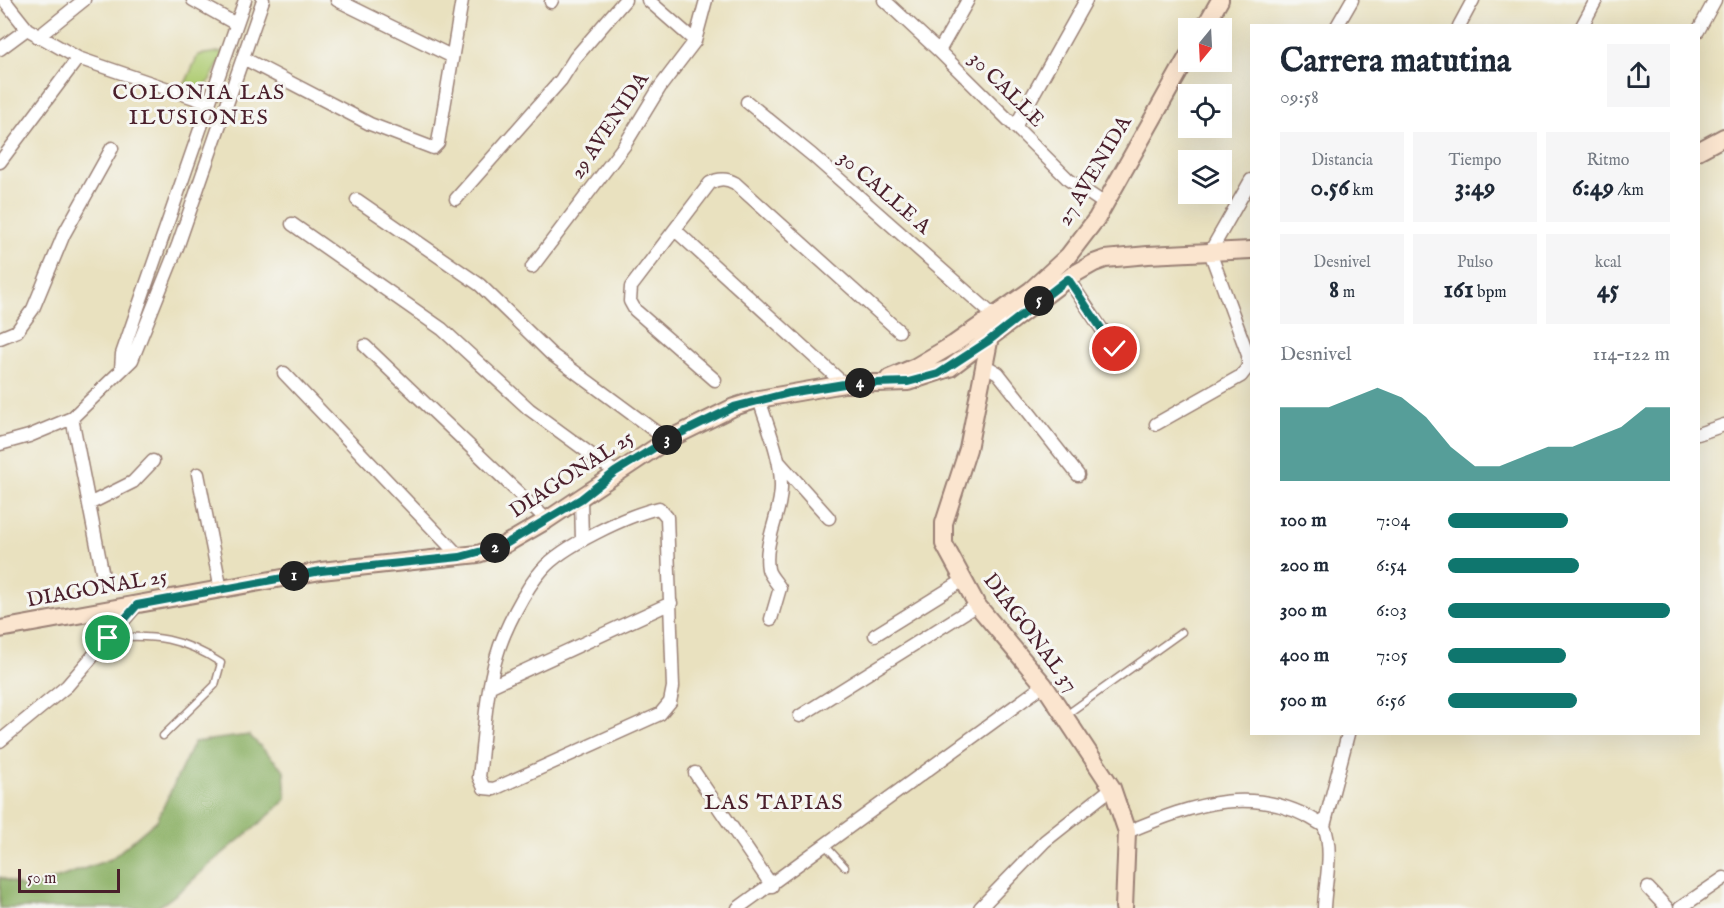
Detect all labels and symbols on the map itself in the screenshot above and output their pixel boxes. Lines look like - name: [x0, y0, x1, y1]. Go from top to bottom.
- north arrow: [1178, 18, 1232, 72]
- street label: 30 CALLE: [962, 46, 1050, 134]
- street label: 29 AVENIDA: [564, 67, 656, 185]
- district label: COLONIA LAS ILUSIONES: [112, 79, 286, 132]
- street label: 27 AVENIDA: [1052, 110, 1139, 231]
- street label: 30 CALLE A: [832, 145, 937, 241]
- pin: 5: [1024, 286, 1054, 316]
- pin: [1089, 323, 1140, 374]
- pin: 4: [845, 368, 875, 398]
- street label: DIAGONAL 25: [505, 425, 639, 525]
- pin: 3: [652, 425, 682, 455]
- pin: 2: [480, 533, 510, 563]
- pin: 1: [279, 561, 309, 591]
- street label: DIAGONAL 25: [25, 563, 170, 615]
- street label: DIAGONAL 37: [976, 568, 1084, 698]
- pin: [82, 612, 133, 663]
- district label: LAS TAPIAS: [704, 789, 844, 817]
- scale bar: [18, 866, 120, 894]

